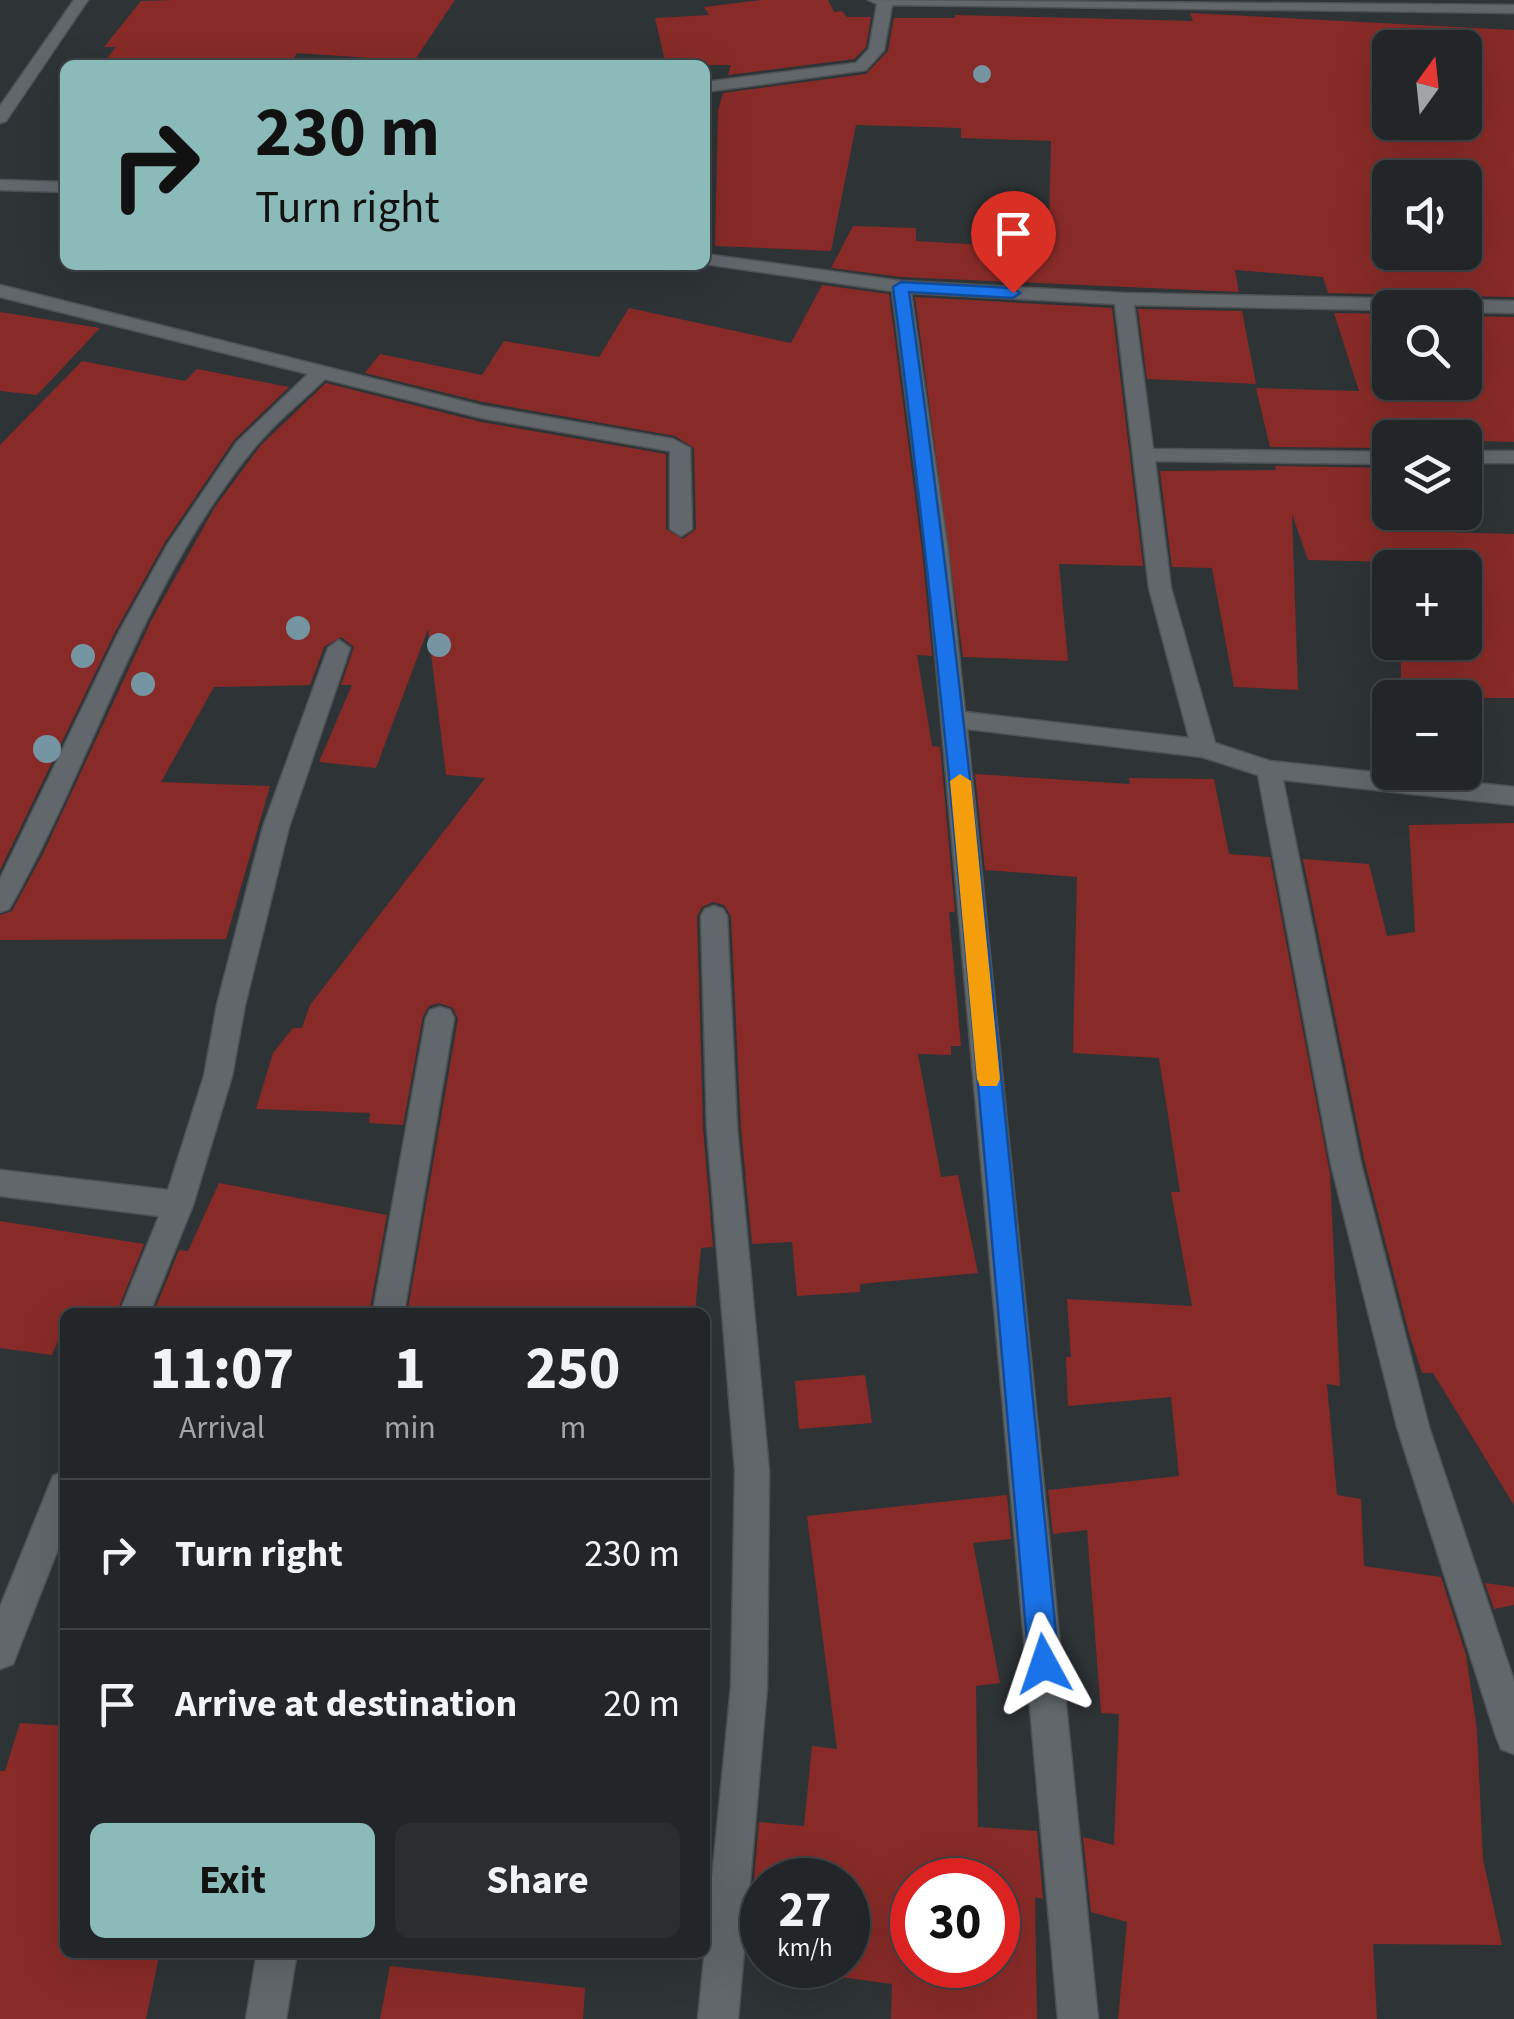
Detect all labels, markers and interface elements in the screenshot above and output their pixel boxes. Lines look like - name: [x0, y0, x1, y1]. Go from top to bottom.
- north arrow: [1372, 30, 1482, 140]
- map controls: [1372, 30, 1482, 790]
- text: 230 m: [255, 83, 440, 183]
- icon: right: [90, 100, 220, 230]
- button: sound: [1372, 160, 1482, 270]
- text: Turn right: [255, 176, 440, 240]
- pin: [971, 191, 1056, 294]
- icon: arrive: [986, 206, 1041, 261]
- button: search: [1372, 290, 1482, 400]
- button: layers: [1372, 420, 1482, 530]
- button: +: [1372, 550, 1482, 660]
- button: −: [1372, 680, 1482, 790]
- text: 11:07: [150, 1327, 294, 1412]
- text: 1: [394, 1327, 426, 1412]
- text: 250: [525, 1327, 620, 1412]
- text: Arrival: [179, 1405, 265, 1451]
- text: min: [384, 1405, 436, 1451]
- text: m: [560, 1405, 586, 1451]
- icon: right: [90, 1527, 145, 1582]
- text: Turn right: [175, 1527, 343, 1581]
- text: 230 m: [584, 1527, 680, 1581]
- position arrow: [992, 1612, 1096, 1716]
- icon: arrive: [90, 1677, 145, 1732]
- text: Arrive at destination: [175, 1677, 517, 1731]
- text: 20 m: [603, 1677, 680, 1731]
- button: Exit: [90, 1823, 375, 1938]
- button: Share: [395, 1823, 680, 1938]
- speed limit sign: 30: [890, 1858, 1020, 1988]
- text: 27: [779, 1875, 831, 1946]
- text: km/h: [777, 1930, 833, 1966]

